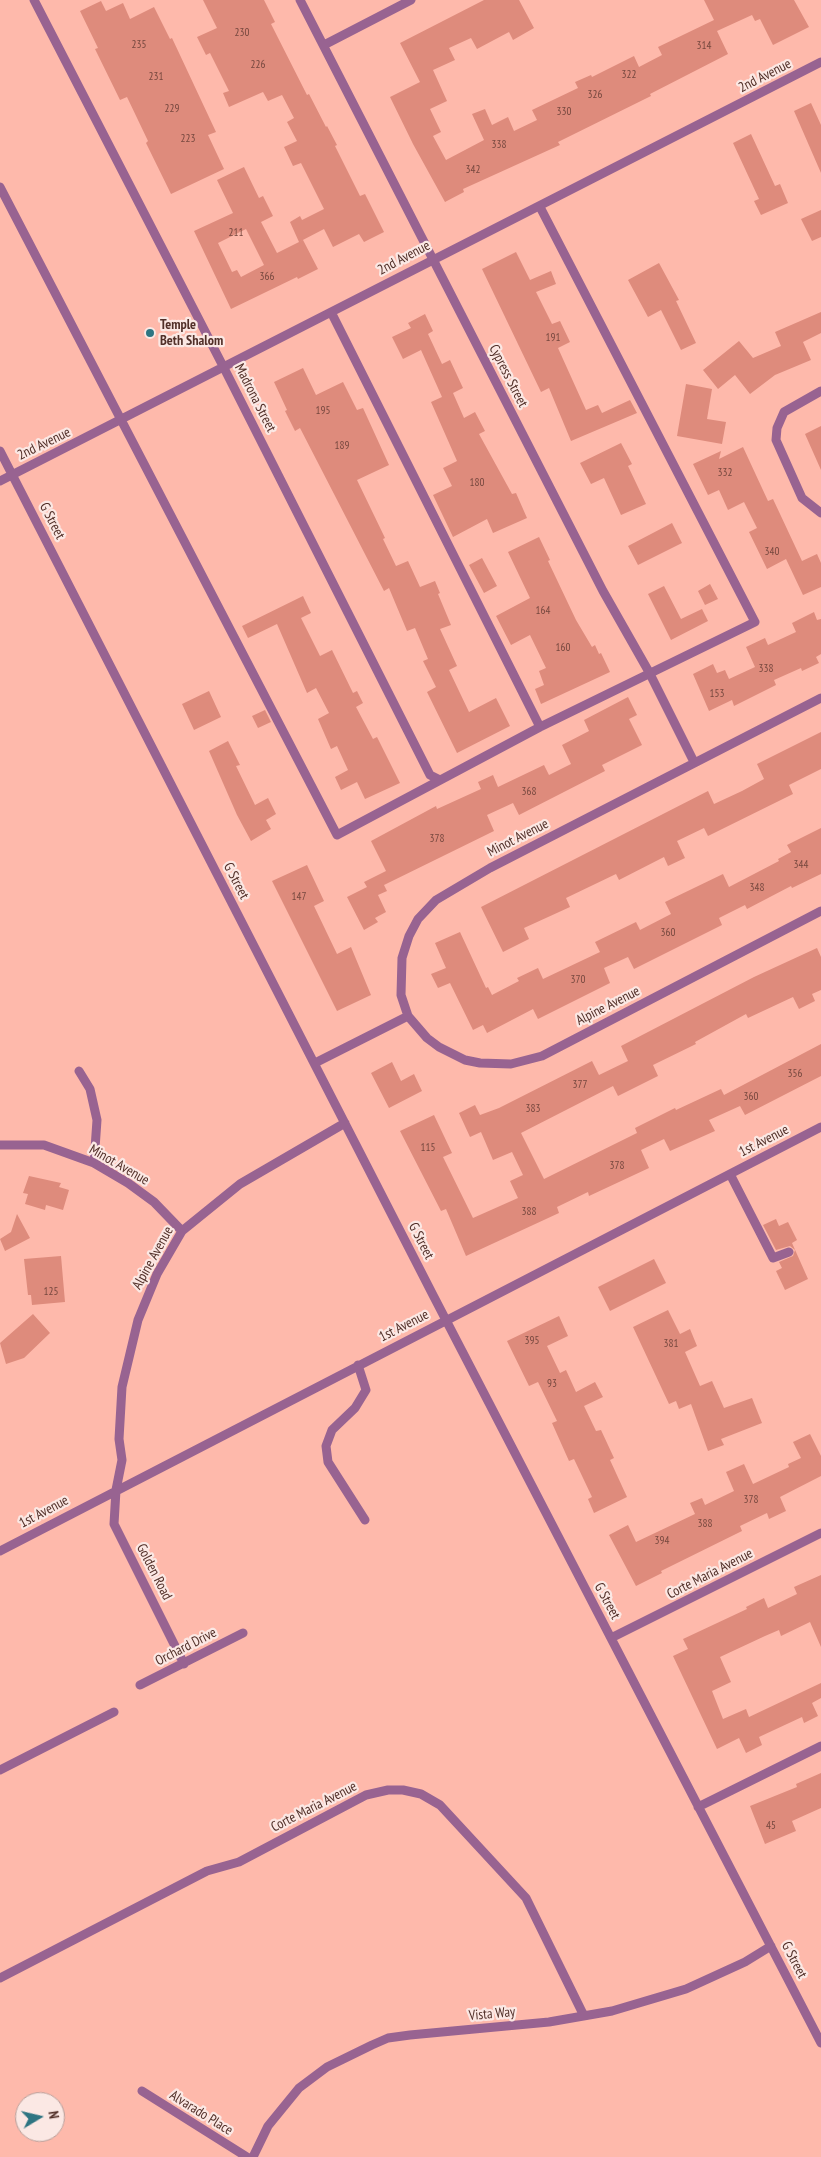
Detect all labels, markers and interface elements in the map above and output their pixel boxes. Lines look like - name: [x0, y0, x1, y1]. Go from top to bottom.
- house number: 230: [235, 26, 249, 40]
- house number: 235: [132, 38, 146, 52]
- house number: 314: [697, 39, 711, 53]
- street label: 2nd Avenue: [736, 56, 794, 96]
- house number: 226: [251, 58, 265, 72]
- house number: 322: [622, 68, 636, 82]
- house number: 231: [149, 70, 163, 84]
- house number: 326: [588, 88, 602, 102]
- house number: 229: [165, 102, 179, 116]
- house number: 330: [557, 105, 571, 119]
- house number: 223: [181, 132, 195, 146]
- house number: 338: [492, 138, 506, 152]
- house number: 342: [466, 163, 480, 177]
- house number: 211: [229, 226, 243, 240]
- street label: 2nd Avenue: [375, 237, 433, 279]
- house number: 366: [260, 270, 274, 284]
- place label: Temple Beth Shalom: [160, 317, 223, 350]
- marker: Temple Beth Shalom: [144, 327, 156, 339]
- house number: 191: [546, 331, 560, 345]
- street label: Cypress Street: [485, 342, 531, 410]
- street label: Madrona Street: [231, 361, 279, 435]
- house number: 195: [316, 404, 330, 418]
- street label: 2nd Avenue: [15, 424, 73, 464]
- house number: 189: [335, 439, 349, 453]
- house number: 332: [718, 466, 732, 480]
- house number: 180: [470, 476, 484, 490]
- street label: G Street: [36, 500, 68, 542]
- house number: 340: [765, 545, 779, 559]
- house number: 164: [536, 604, 550, 618]
- house number: 160: [556, 641, 570, 655]
- house number: 338: [759, 662, 773, 676]
- house number: 153: [710, 687, 724, 701]
- house number: 368: [522, 785, 536, 799]
- street label: Minot Avenue: [485, 815, 551, 861]
- house number: 378: [430, 832, 444, 846]
- house number: 344: [794, 858, 808, 872]
- street label: G Street: [220, 860, 252, 902]
- house number: 348: [750, 881, 764, 895]
- house number: 147: [292, 890, 306, 904]
- house number: 360: [661, 926, 675, 940]
- house number: 370: [571, 973, 585, 987]
- street label: Alpine Avenue: [573, 983, 643, 1029]
- house number: 356: [788, 1067, 802, 1081]
- house number: 377: [573, 1078, 587, 1092]
- house number: 360: [744, 1090, 758, 1104]
- house number: 383: [526, 1102, 540, 1116]
- street label: 1st Avenue: [736, 1121, 792, 1161]
- street label: Minot Avenue: [86, 1141, 152, 1189]
- house number: 115: [421, 1141, 435, 1155]
- house number: 378: [610, 1159, 624, 1173]
- house number: 388: [522, 1205, 536, 1219]
- street label: G Street: [405, 1220, 437, 1262]
- street label: Alpine Avenue: [129, 1224, 177, 1292]
- house number: 125: [44, 1285, 58, 1299]
- street label: 1st Avenue: [376, 1306, 432, 1346]
- house number: 395: [525, 1334, 539, 1348]
- house number: 381: [664, 1337, 678, 1351]
- house number: 93: [547, 1377, 557, 1391]
- street label: 1st Avenue: [17, 1492, 71, 1532]
- house number: 378: [744, 1493, 758, 1507]
- house number: 388: [698, 1517, 712, 1531]
- house number: 394: [655, 1534, 669, 1548]
- street label: Golden Road: [133, 1541, 175, 1603]
- street label: Corte Maria Avenue: [664, 1545, 756, 1603]
- street label: G Street: [590, 1580, 624, 1622]
- street label: Orchard Drive: [153, 1624, 219, 1670]
- street label: Corte Maria Avenue: [268, 1778, 360, 1836]
- house number: 45: [766, 1819, 776, 1833]
- street label: G Street: [778, 1939, 810, 1981]
- street label: Vista Way: [468, 2004, 516, 2024]
- street label: Alvarado Place: [166, 2087, 236, 2139]
- north arrow: [15, 2092, 65, 2142]
- text: N: [44, 2110, 63, 2120]

